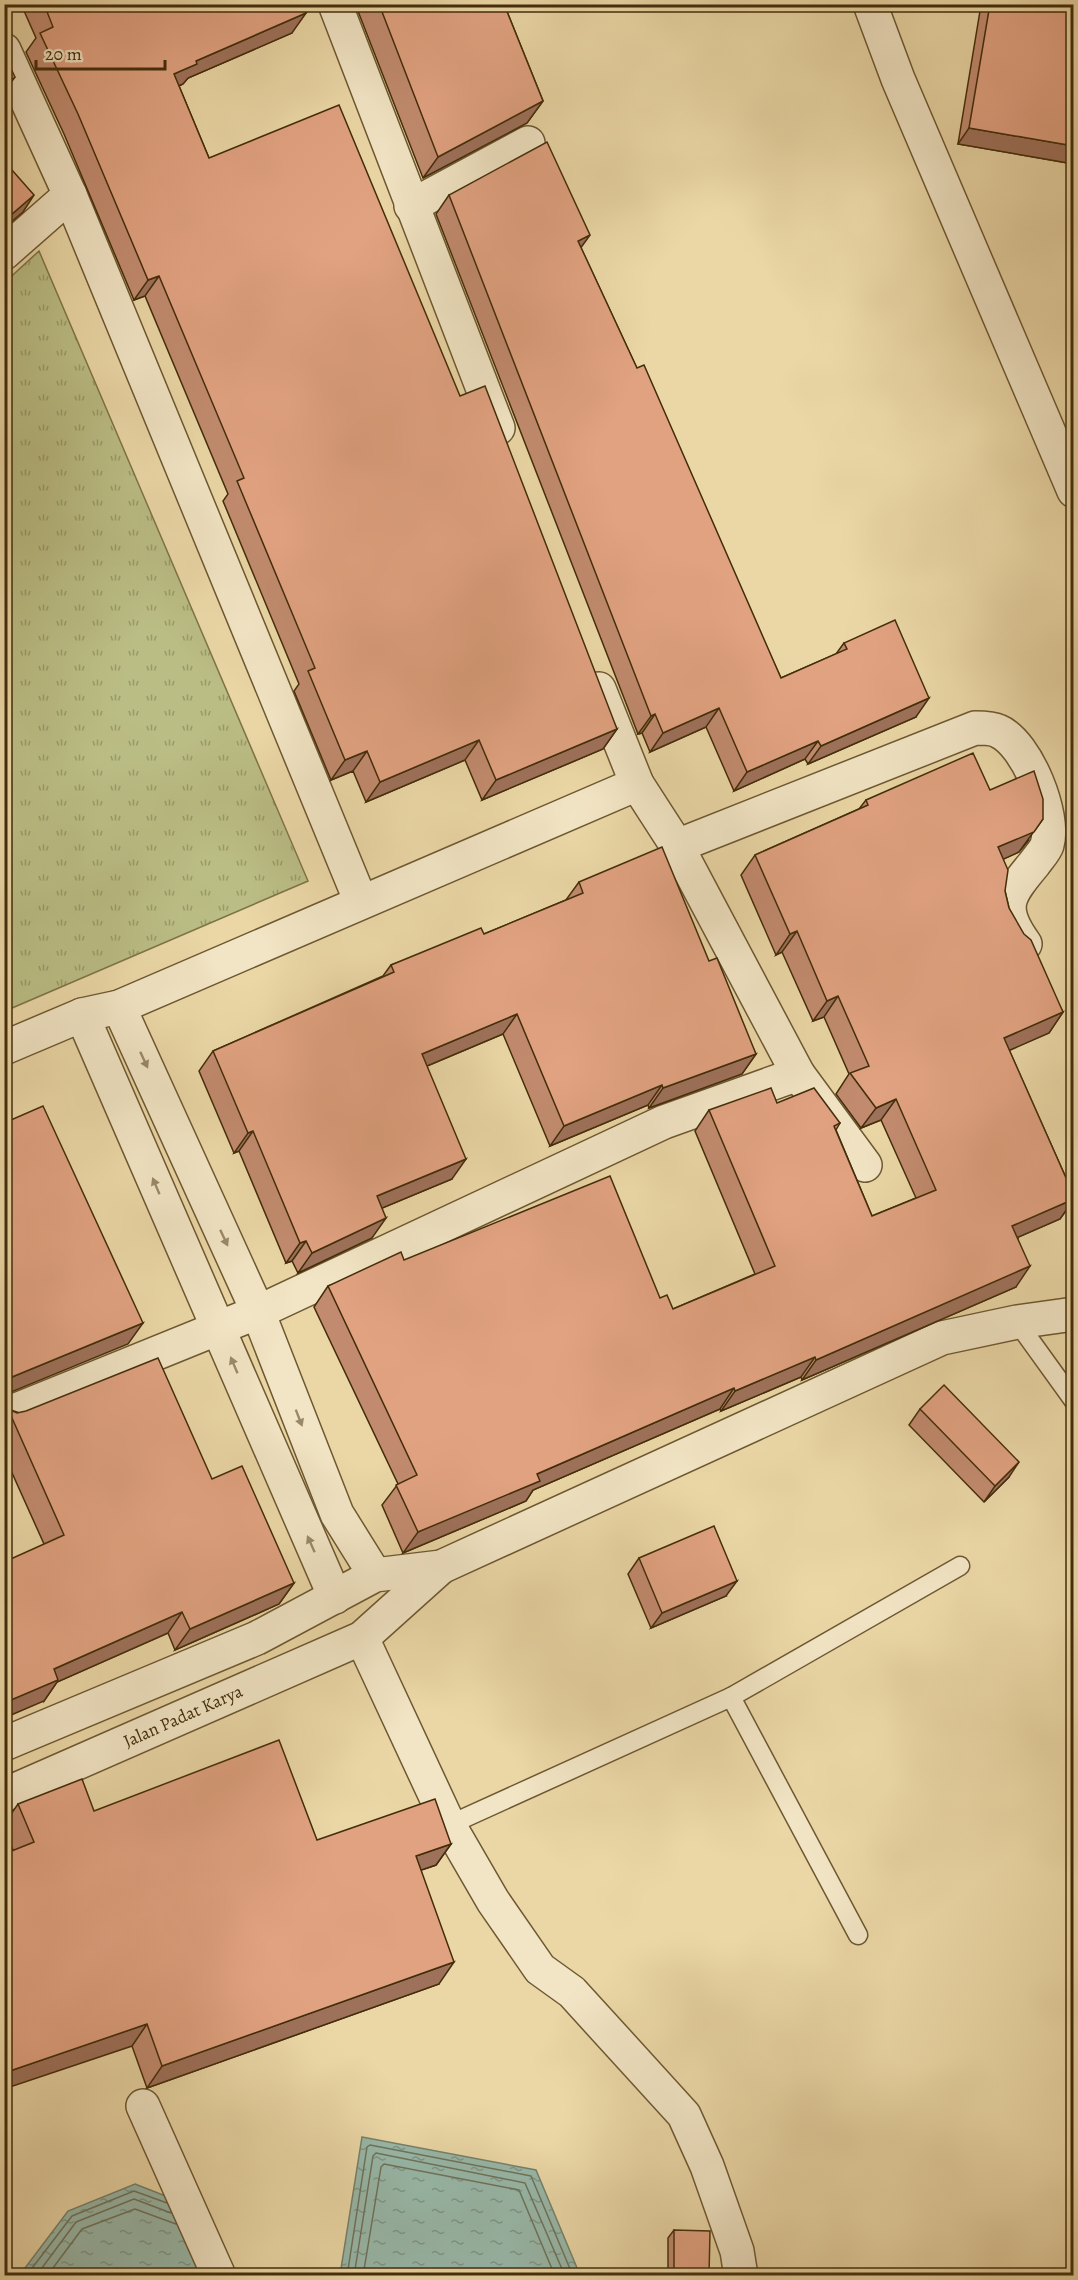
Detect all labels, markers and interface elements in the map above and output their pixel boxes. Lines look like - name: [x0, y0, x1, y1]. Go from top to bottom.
- scale bar: [36, 33, 165, 71]
- text: 20 m: [45, 42, 82, 66]
- one-way arrow: [139, 1052, 148, 1069]
- one-way arrow: [151, 1176, 161, 1194]
- one-way arrow: [220, 1229, 229, 1246]
- one-way arrow: [229, 1355, 239, 1373]
- one-way arrow: [295, 1409, 305, 1427]
- one-way arrow: [306, 1535, 315, 1552]
- street label: Jalan Padat Karya: [120, 1679, 247, 1753]

